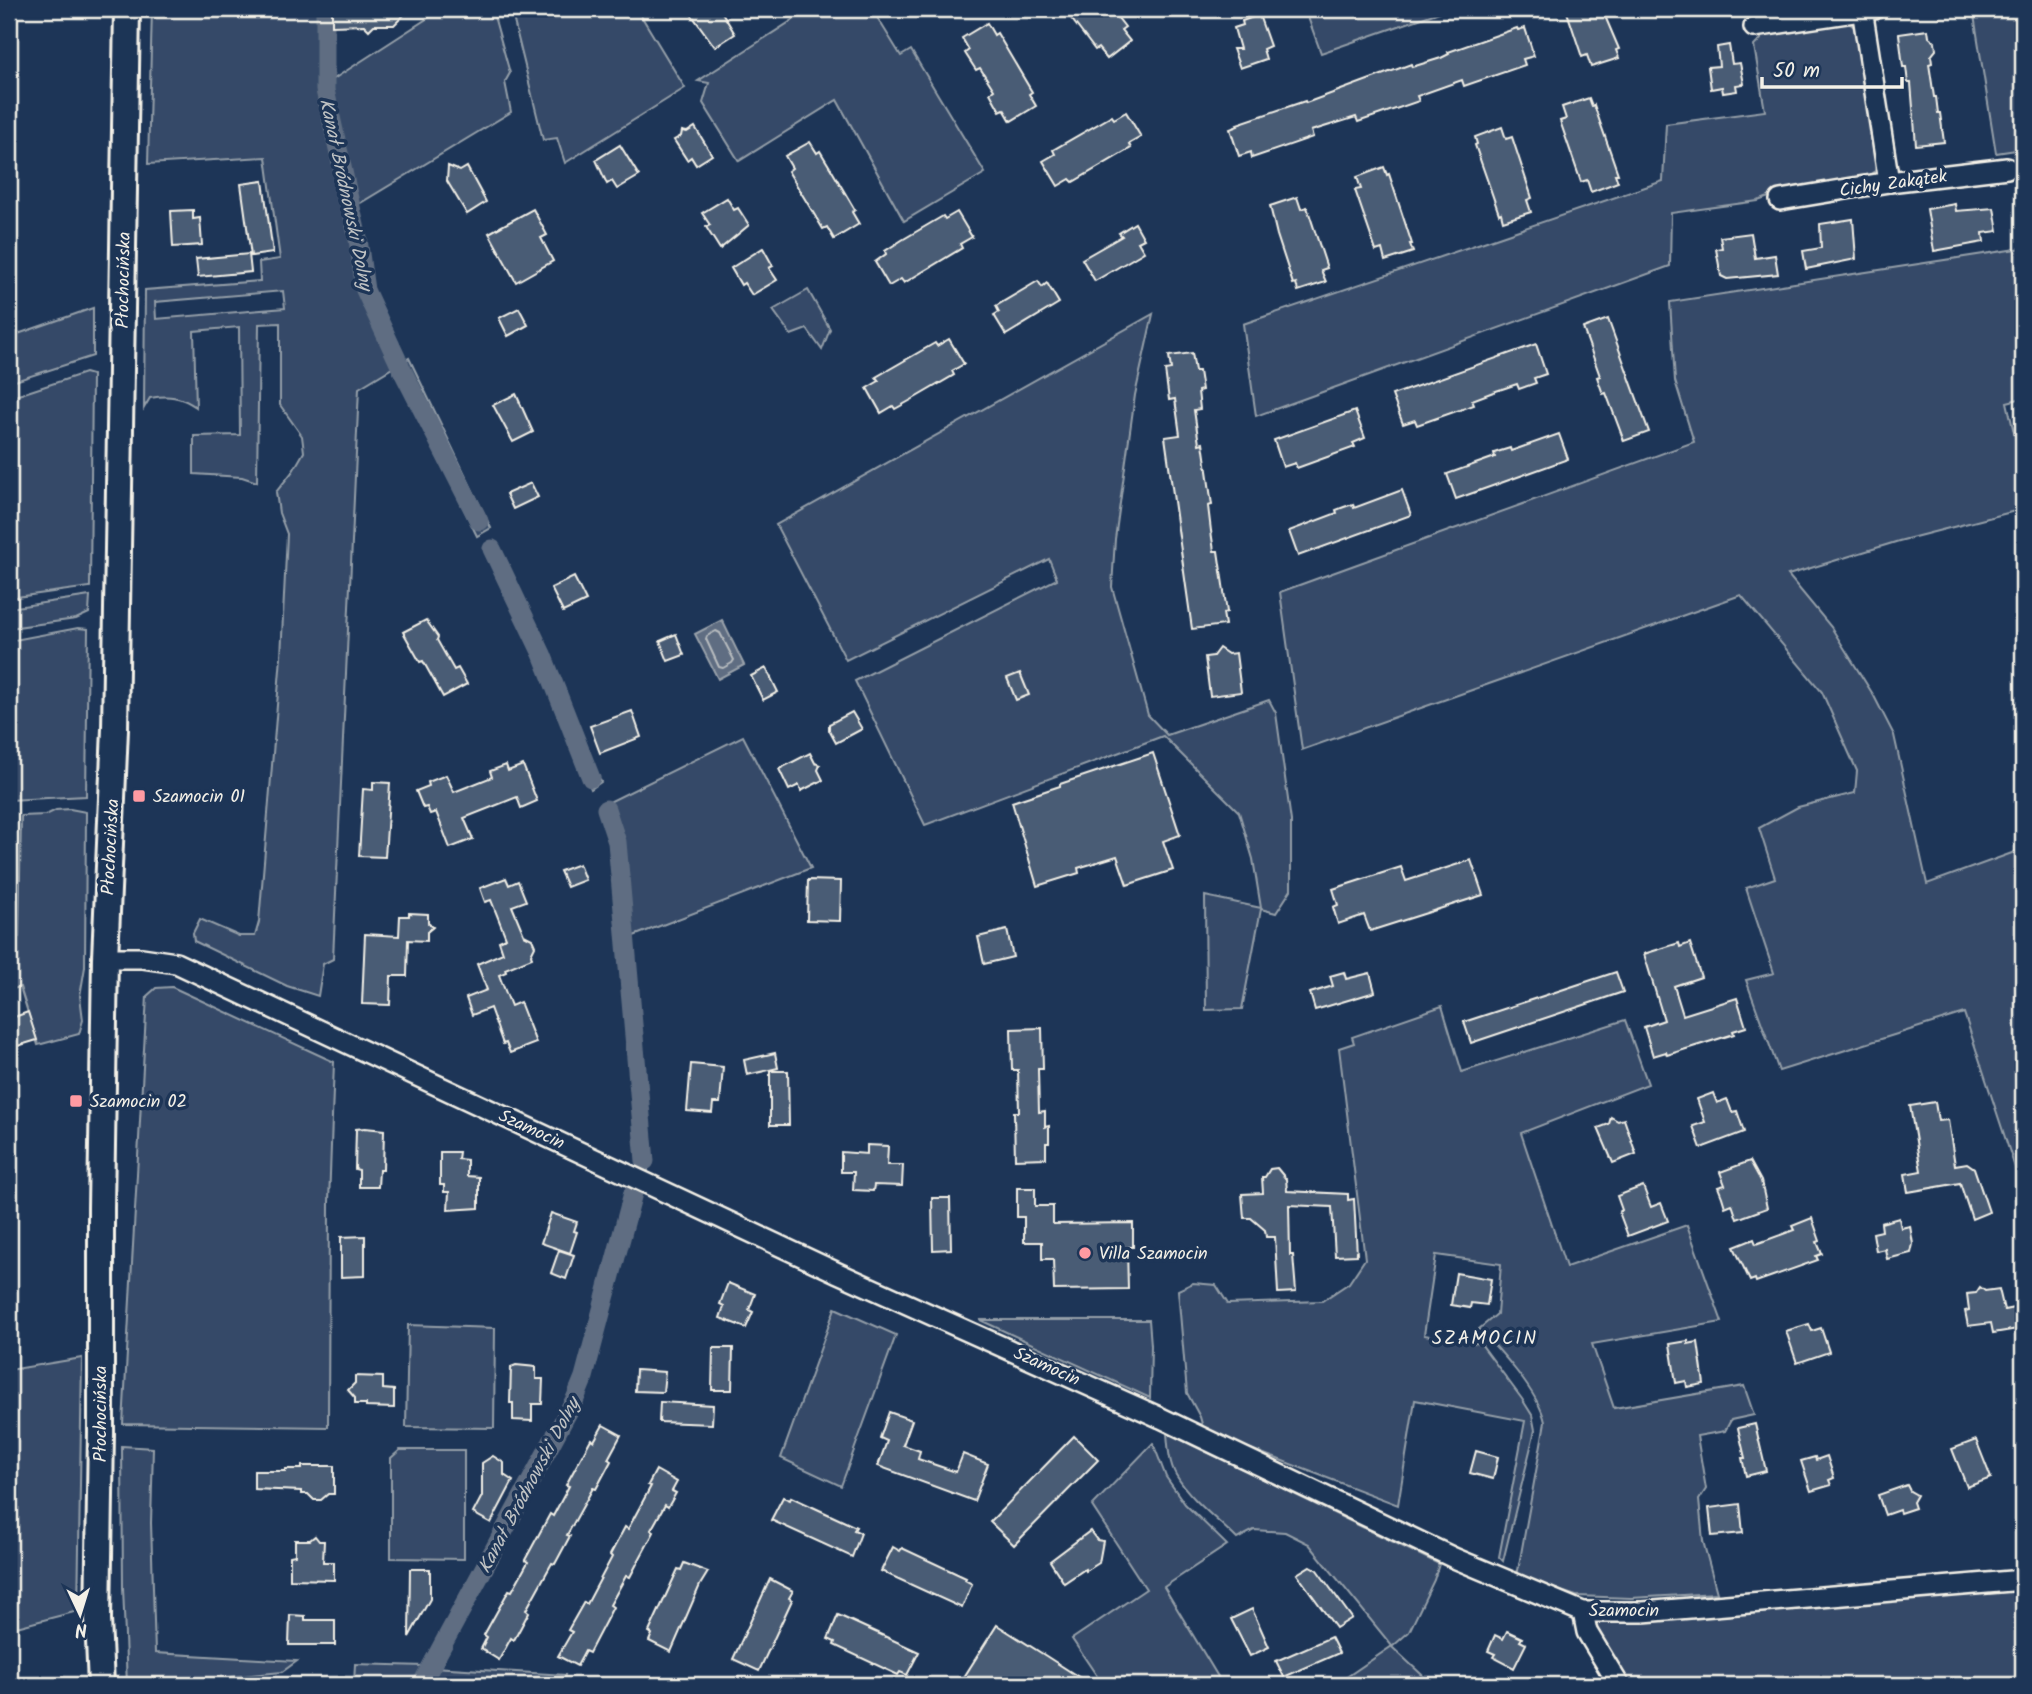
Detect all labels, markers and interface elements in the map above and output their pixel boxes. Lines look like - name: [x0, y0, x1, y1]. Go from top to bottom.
- scale bar: [1762, 46, 1902, 90]
- text: 50 m: [1773, 55, 1820, 88]
- water label: Kanał Bródnowski Dolny: [310, 96, 381, 296]
- street label: Cichy Zakątek: [1837, 163, 1949, 206]
- street label: Płochocińska: [109, 231, 140, 329]
- place label: Szamocin 01: [153, 783, 245, 812]
- marker: Szamocin 01: [131, 788, 147, 804]
- street label: Płochocińska: [94, 798, 129, 896]
- place label: Szamocin 02: [90, 1088, 187, 1117]
- marker: Szamocin 02: [68, 1093, 84, 1109]
- street label: Szamocin: [493, 1102, 569, 1158]
- place label: Villa Szamocin: [1099, 1240, 1208, 1269]
- marker: Villa Szamocin: [1077, 1245, 1093, 1261]
- district label: SZAMOCIN: [1432, 1324, 1538, 1354]
- street label: Szamocin: [1008, 1340, 1084, 1395]
- street label: Płochocińska: [87, 1366, 116, 1462]
- water label: Kanał Bródnowski Dolny: [471, 1390, 590, 1579]
- north arrow: [46, 1578, 116, 1648]
- street label: Szamocin: [1589, 1597, 1659, 1626]
- text: N: [74, 1614, 88, 1644]

